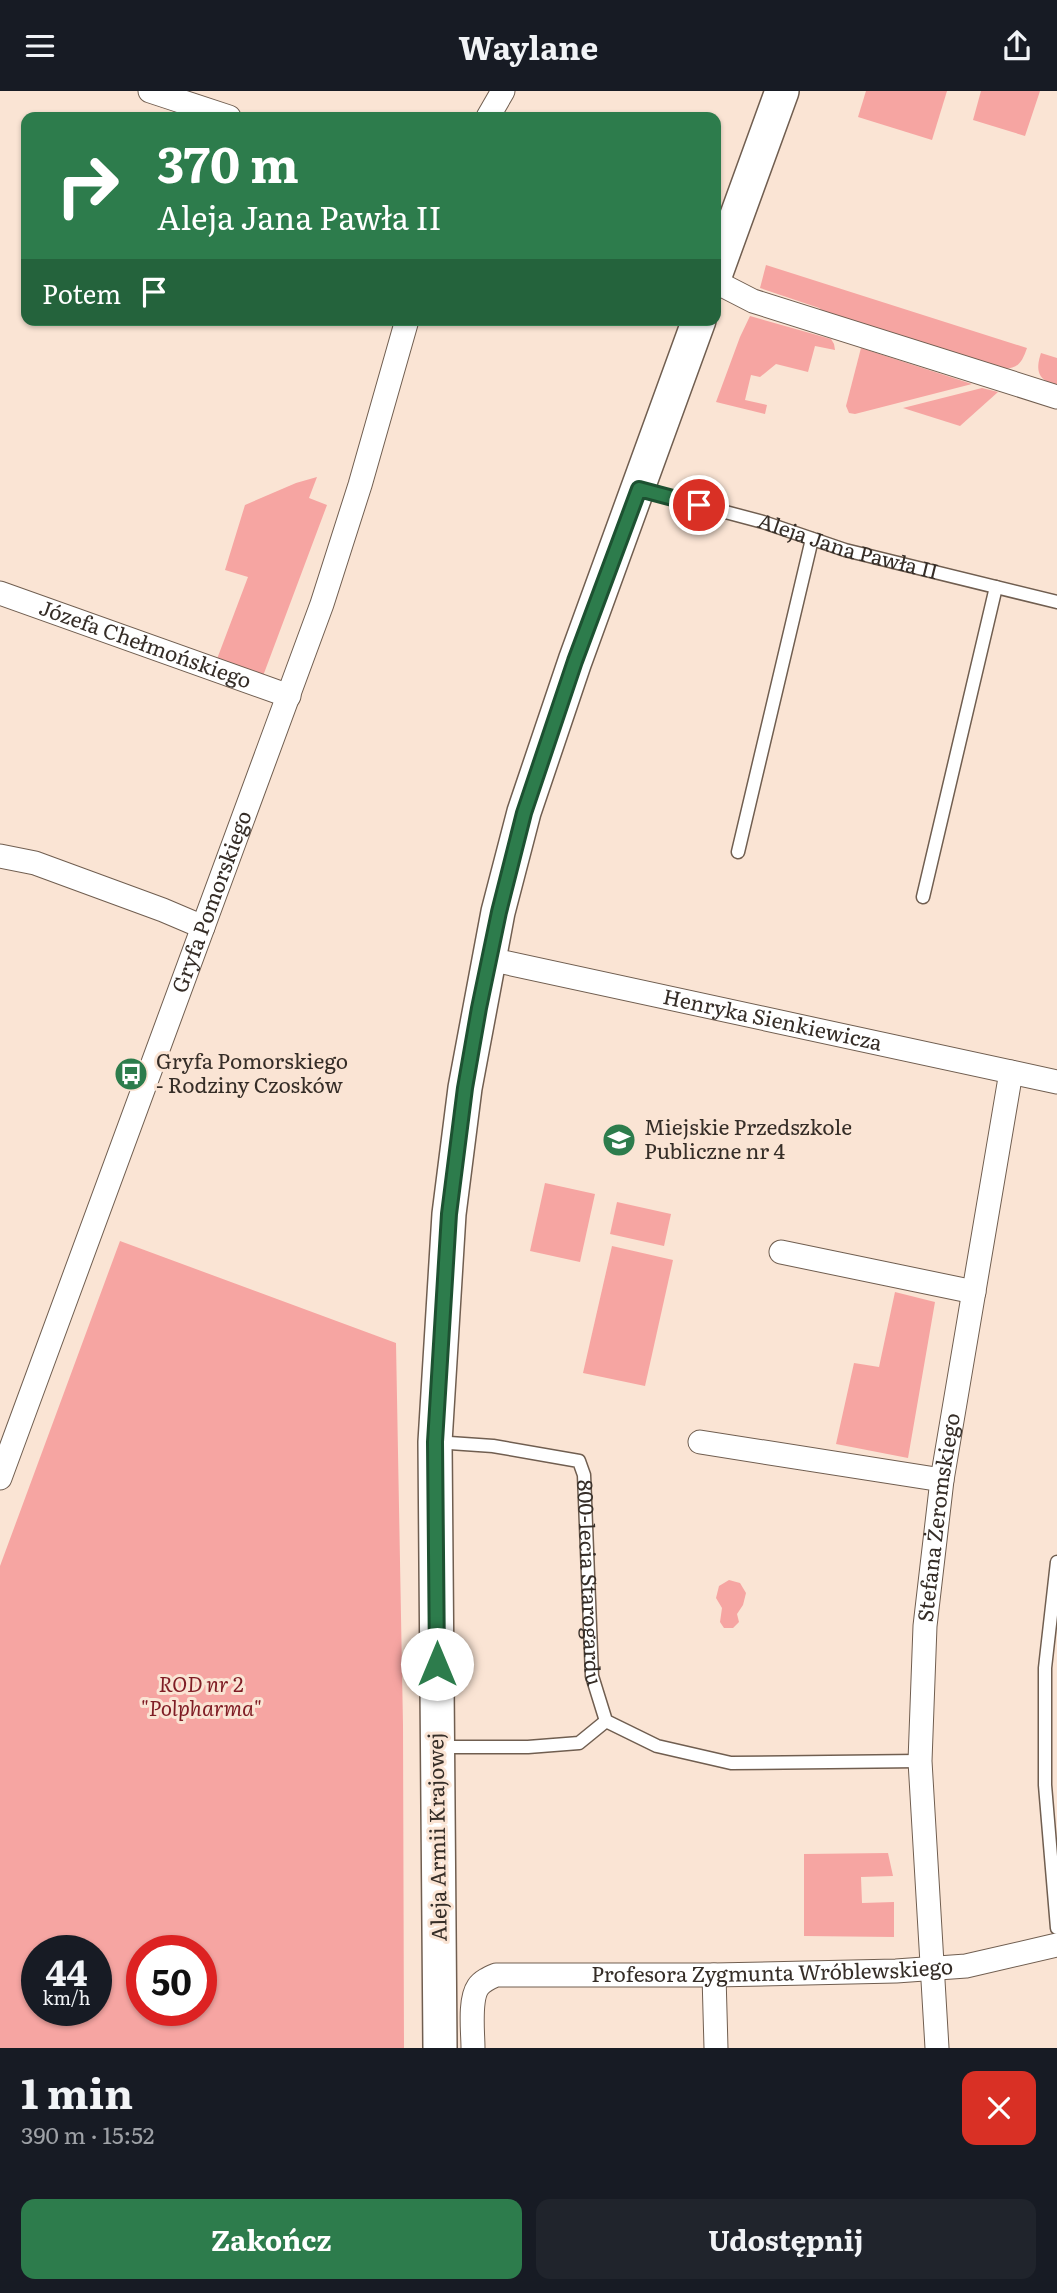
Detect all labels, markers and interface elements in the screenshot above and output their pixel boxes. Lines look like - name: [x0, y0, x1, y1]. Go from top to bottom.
- text: Waylane: [459, 22, 598, 70]
- icon: menu: [21, 27, 59, 65]
- icon: share: [998, 27, 1036, 65]
- text: 370 m: [157, 125, 299, 198]
- icon: right: [42, 140, 133, 231]
- text: Aleja Jana Pawła II: [157, 192, 442, 240]
- text: Potem: [42, 273, 121, 312]
- icon: arrive: [135, 273, 173, 311]
- pin: [669, 475, 729, 535]
- icon: arrive: [680, 486, 718, 524]
- street label: Aleja Jana Pawła II: [754, 503, 942, 585]
- street label: Józefa Chełmońskiego: [36, 590, 256, 694]
- street label: Gryfa Pomorskiego: [162, 805, 258, 997]
- street label: Henryka Sienkiewicza: [661, 979, 886, 1057]
- place label: Gryfa Pomorskiego - Rodziny Czosków: [156, 1044, 348, 1099]
- bus stop icon: Gryfa Pomorskiego - Rodziny Czosków: [112, 1055, 150, 1093]
- place label: Miejskie Przedszkole Publiczne nr 4: [644, 1110, 852, 1165]
- school or university icon: Miejskie Przedszkole Publiczne nr 4: [600, 1121, 638, 1159]
- street label: Stefana Żeromskiego: [908, 1410, 966, 1623]
- street label: 800-lecia Starogardu: [571, 1479, 612, 1689]
- position arrow: [400, 1627, 474, 1701]
- park label: ROD nr 2 "Polpharma": [140, 1667, 262, 1722]
- street label: Aleja Armii Krajowej: [418, 1732, 453, 1942]
- speed limit sign: 50: [126, 1935, 217, 2026]
- text: 44: [45, 1945, 88, 1997]
- street label: Profesora Zygmunta Wróblewskiego: [591, 1949, 954, 1988]
- text: km/h: [43, 1984, 90, 2011]
- text: 1 min: [21, 2060, 133, 2122]
- button: close: [962, 2071, 1036, 2145]
- text: 390 m · 15:52: [21, 2117, 154, 2151]
- button: Zakończ: [21, 2199, 522, 2279]
- button: Udostępnij: [536, 2199, 1036, 2279]

